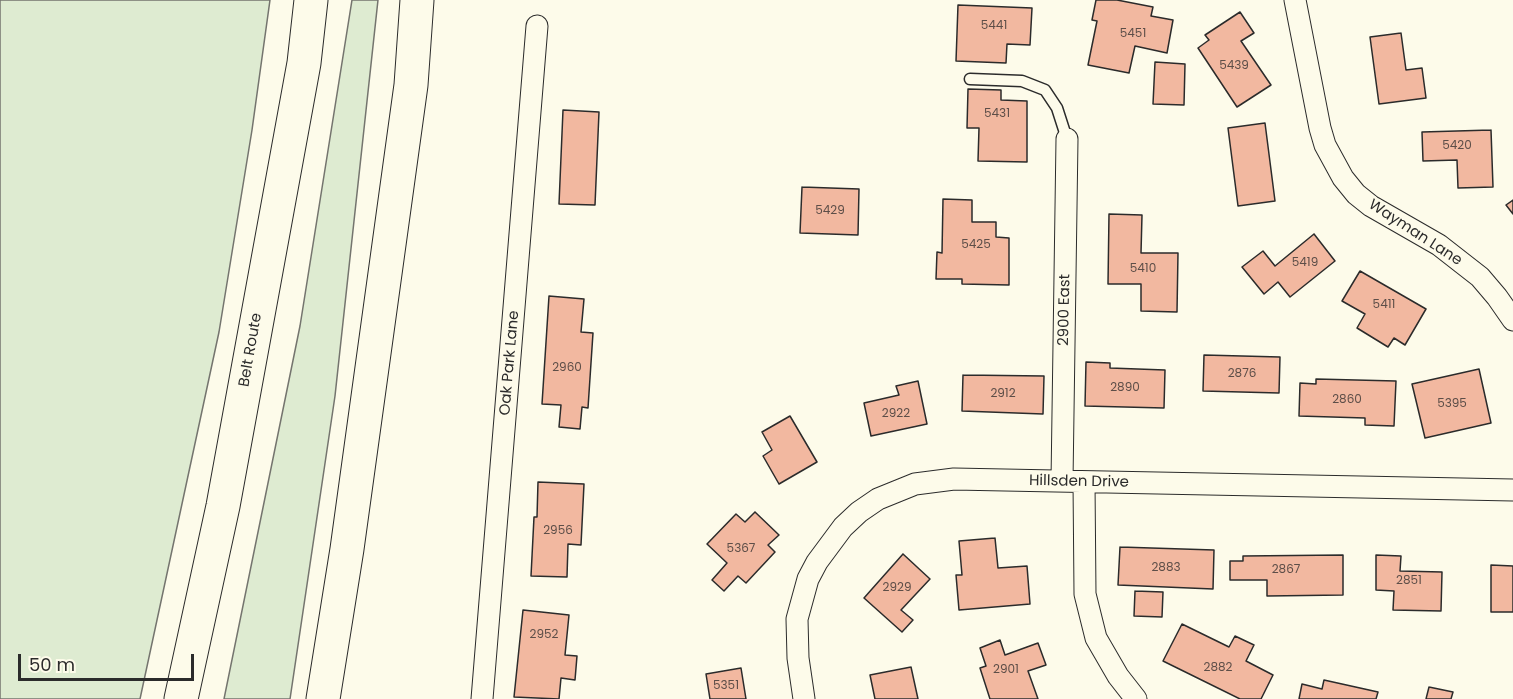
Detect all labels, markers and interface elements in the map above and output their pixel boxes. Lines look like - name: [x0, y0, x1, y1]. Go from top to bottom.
- house number: 5441: [981, 19, 1007, 33]
- house number: 5451: [1120, 27, 1146, 41]
- house number: 5439: [1219, 59, 1249, 73]
- house number: 5431: [984, 107, 1010, 121]
- house number: 5420: [1442, 139, 1472, 153]
- street label: Wayman Lane: [1365, 196, 1465, 270]
- house number: 5429: [815, 204, 845, 218]
- house number: 5425: [961, 238, 991, 252]
- house number: 5419: [1292, 256, 1318, 270]
- house number: 5410: [1130, 262, 1156, 276]
- street label: 2900 East: [1055, 274, 1075, 346]
- house number: 5411: [1373, 298, 1395, 312]
- street label: Oak Park Lane: [496, 310, 524, 416]
- street label: Belt Route: [236, 312, 266, 388]
- house number: 2960: [552, 361, 582, 375]
- house number: 2876: [1228, 367, 1256, 381]
- house number: 2890: [1110, 381, 1140, 395]
- house number: 2912: [990, 387, 1016, 401]
- house number: 2860: [1332, 393, 1362, 407]
- house number: 5395: [1437, 397, 1467, 411]
- house number: 2922: [882, 407, 910, 421]
- street label: Hillsden Drive: [1029, 472, 1129, 492]
- house number: 2956: [543, 524, 573, 538]
- house number: 5367: [727, 542, 755, 556]
- house number: 2883: [1151, 561, 1181, 575]
- house number: 2867: [1272, 563, 1300, 577]
- house number: 2851: [1396, 574, 1422, 588]
- house number: 2929: [883, 581, 911, 595]
- house number: 2952: [530, 628, 558, 642]
- scale bar: [21, 642, 196, 680]
- text: 50 m: [29, 652, 75, 677]
- house number: 2882: [1204, 661, 1232, 675]
- house number: 2901: [993, 663, 1019, 677]
- house number: 5351: [713, 679, 739, 693]

